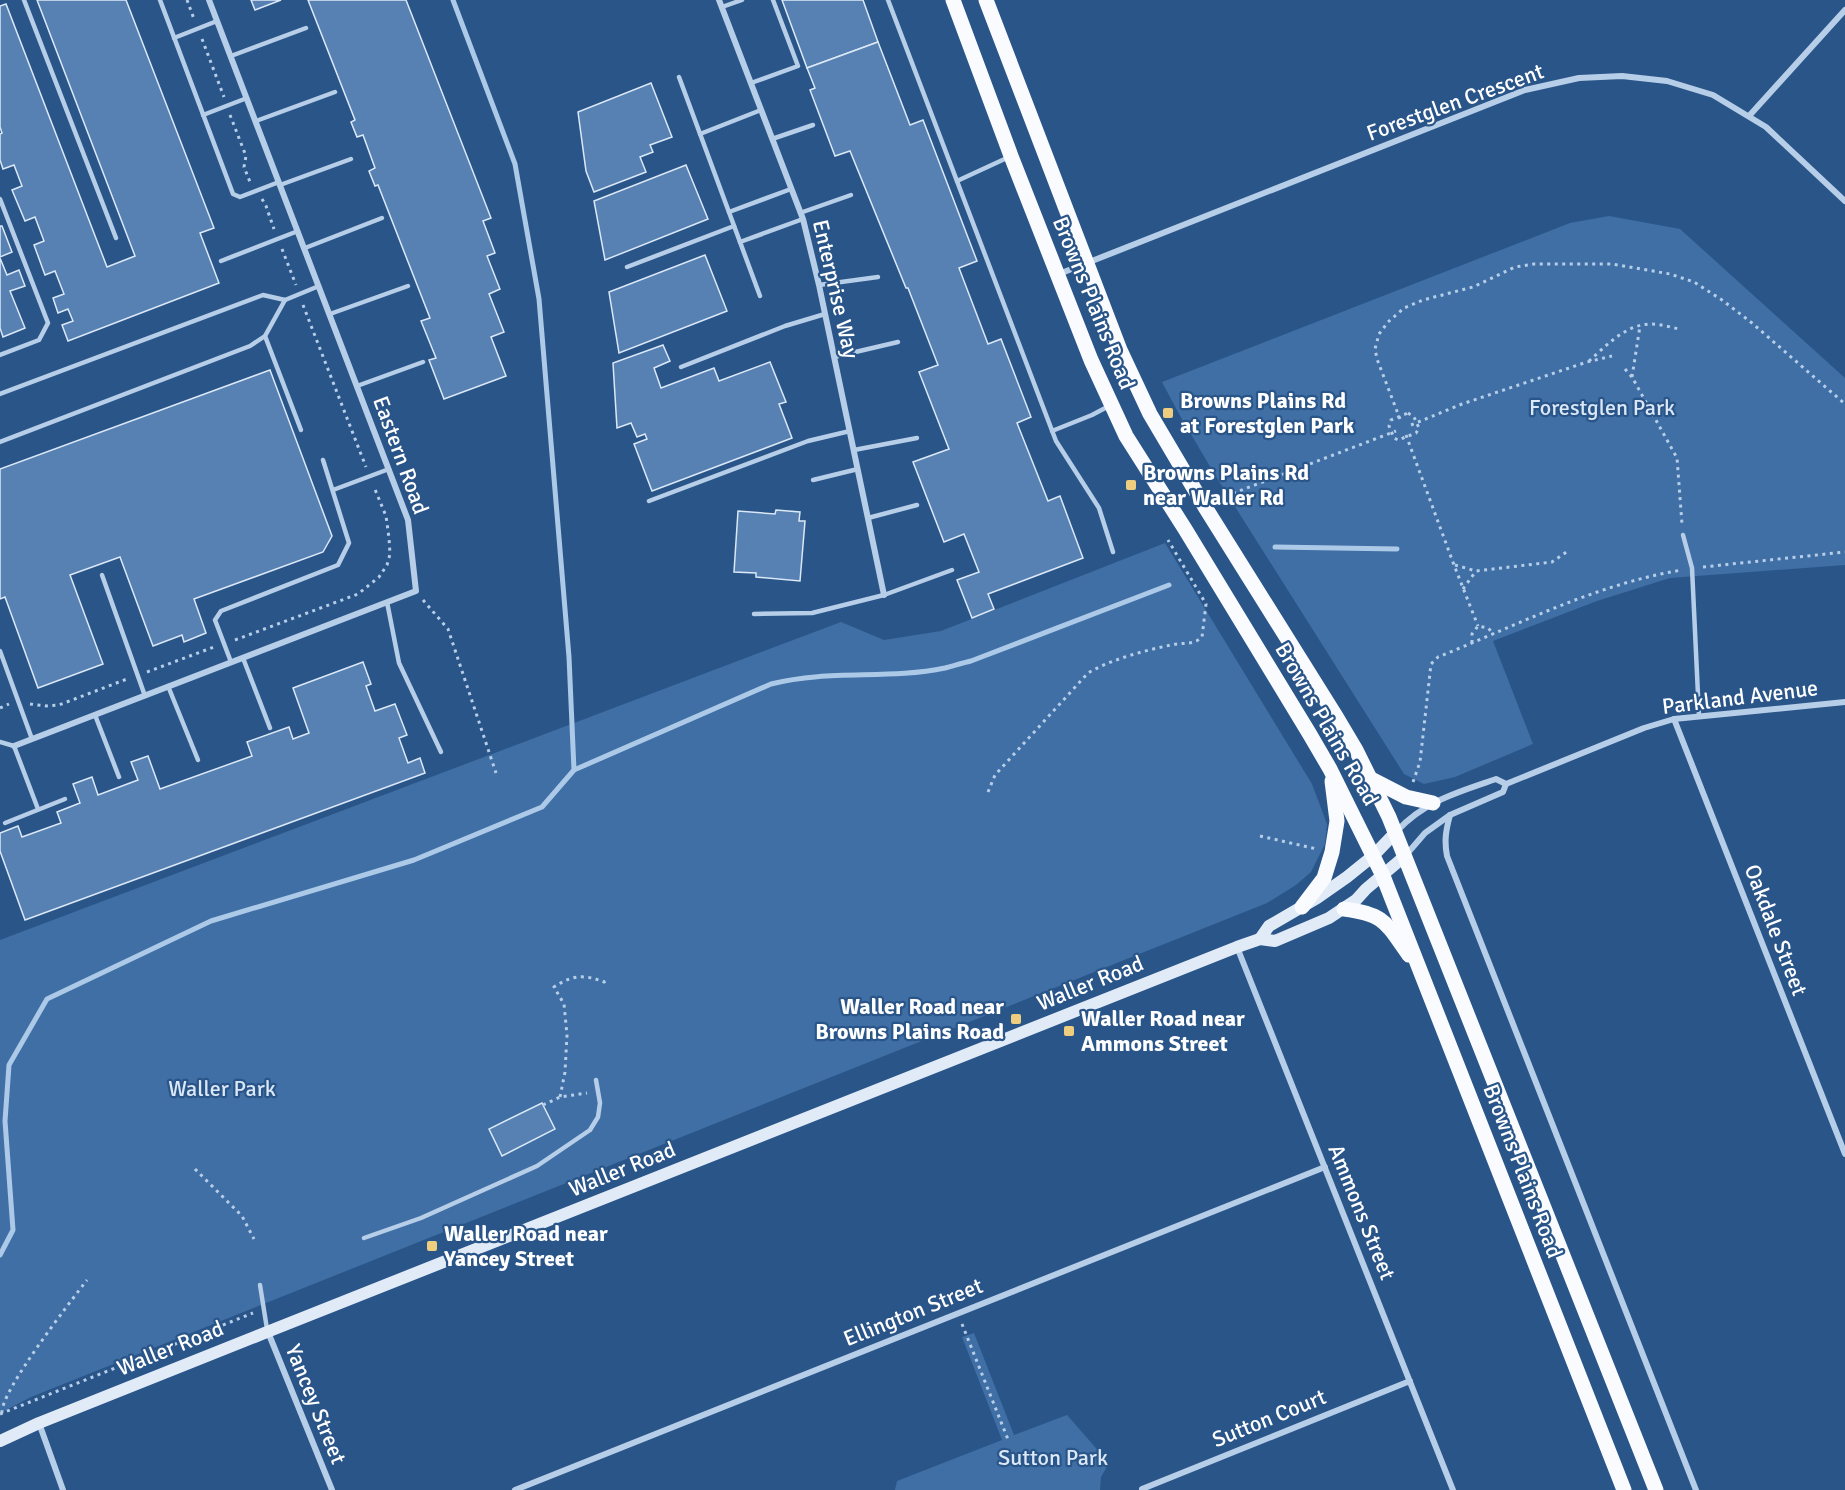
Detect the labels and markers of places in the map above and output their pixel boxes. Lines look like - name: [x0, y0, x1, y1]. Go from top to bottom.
- place label: Browns Plains Rd at Forestglen Park: [1180, 387, 1355, 439]
- marker: Browns Plains Rd at Forestglen Park: [1161, 406, 1175, 420]
- place label: Browns Plains Rd near Waller Rd: [1143, 459, 1309, 511]
- marker: Browns Plains Rd near Waller Rd: [1124, 478, 1138, 492]
- place label: Waller Road near Browns Plains Road: [815, 993, 1004, 1045]
- place label: Waller Road near Ammons Street: [1081, 1005, 1245, 1057]
- marker: Waller Road near Browns Plains Road: [1009, 1012, 1023, 1026]
- marker: Waller Road near Ammons Street: [1062, 1024, 1076, 1038]
- place label: Waller Road near Yancey Street: [443, 1220, 608, 1272]
- marker: Waller Road near Yancey Street: [425, 1239, 439, 1253]

